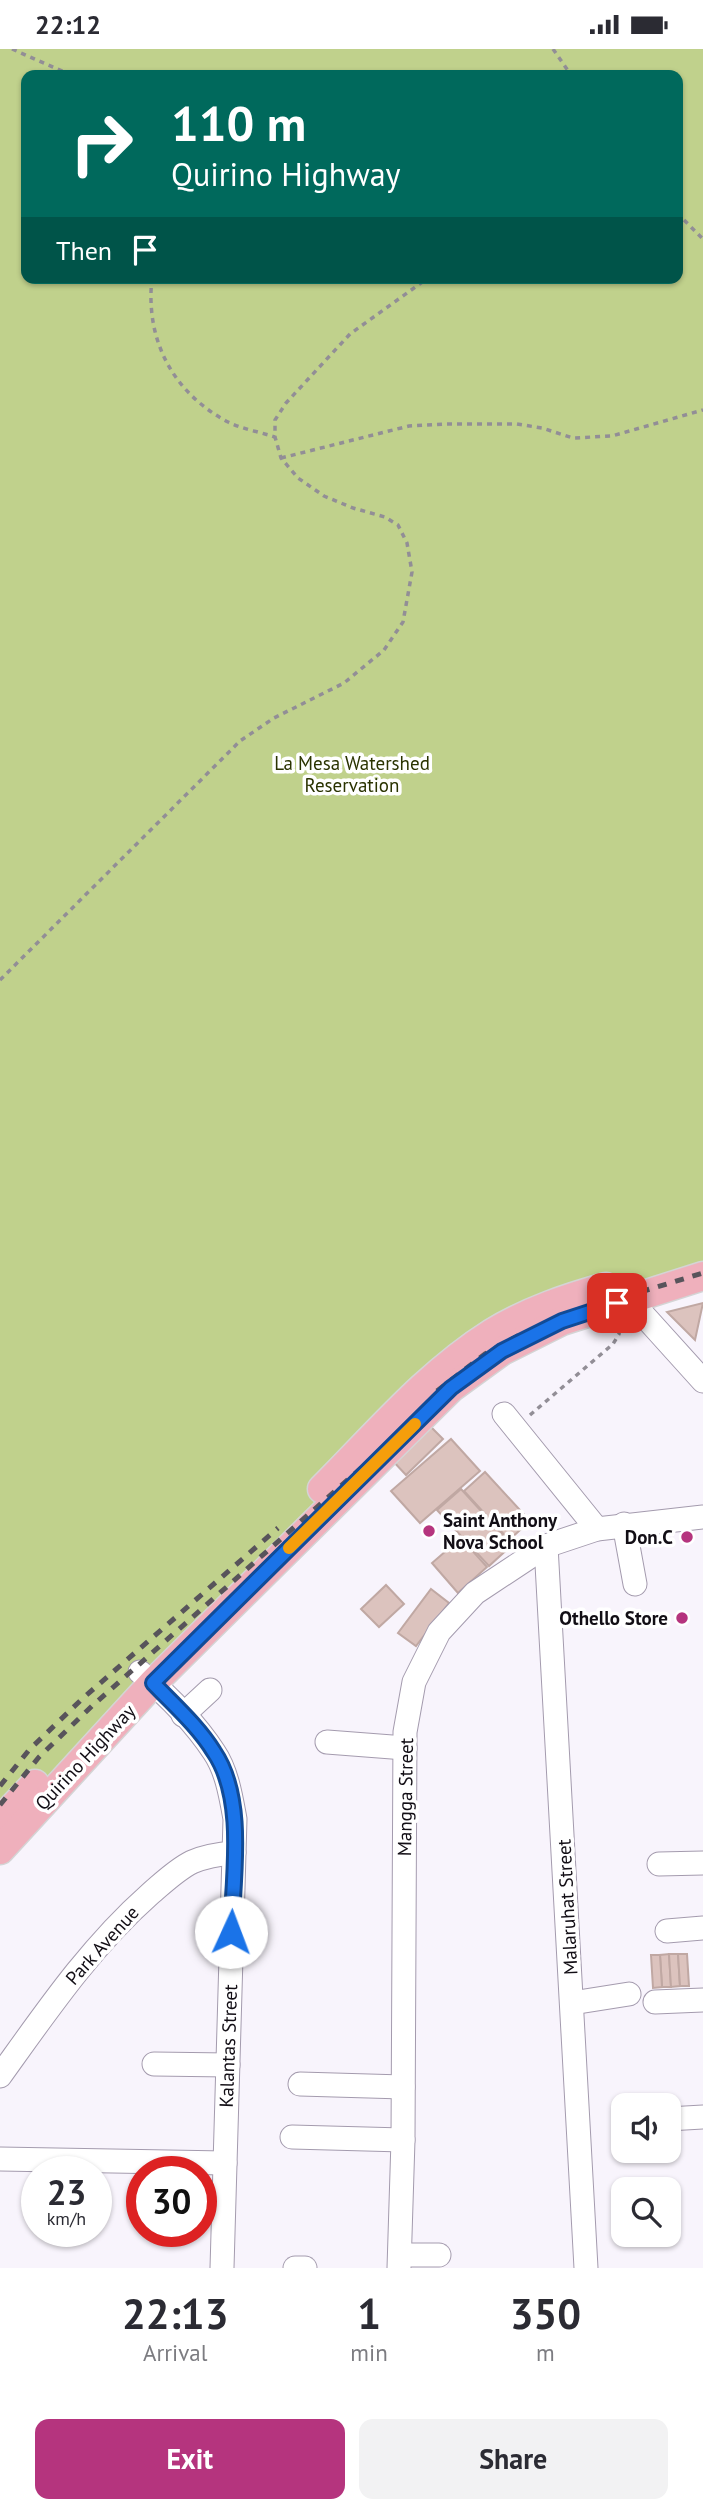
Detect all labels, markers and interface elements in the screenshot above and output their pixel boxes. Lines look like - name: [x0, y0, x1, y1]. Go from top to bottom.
- text: 22:12: [35, 8, 101, 41]
- text: 110 m: [171, 91, 306, 155]
- icon: right: [56, 98, 147, 189]
- text: Quirino Highway: [171, 153, 400, 195]
- icon: arrive: [126, 231, 164, 269]
- text: Then: [56, 234, 112, 267]
- park label: La Mesa Watershed Reservation: [274, 751, 430, 797]
- pin: [587, 1273, 647, 1333]
- icon: arrive: [598, 1284, 636, 1322]
- place label: Saint Anthony Nova School: [443, 1508, 558, 1554]
- marker: Saint Anthony Nova School: [421, 1523, 437, 1539]
- place label: Don.C: [625, 1525, 673, 1549]
- marker: Don.C: [679, 1529, 695, 1545]
- place label: Othello Store: [559, 1606, 668, 1630]
- marker: Othello Store: [674, 1610, 690, 1626]
- street label: Quirino Highway: [30, 1699, 140, 1815]
- street label: Mangga Street: [392, 1737, 418, 1856]
- street label: Malaruhat Street: [551, 1838, 583, 1976]
- position arrow: [194, 1895, 268, 1969]
- street label: Park Avenue: [60, 1900, 144, 1990]
- street label: Kalantas Street: [214, 1983, 242, 2108]
- map controls: [611, 2093, 681, 2247]
- button: sound: [611, 2093, 681, 2163]
- speed limit sign: 30: [126, 2156, 217, 2247]
- text: 23: [47, 2169, 86, 2215]
- button: search: [611, 2177, 681, 2247]
- text: km/h: [47, 2207, 86, 2230]
- text: 22:13: [122, 2286, 228, 2341]
- text: 1: [357, 2286, 381, 2341]
- text: 350: [510, 2286, 581, 2341]
- text: Arrival: [143, 2338, 207, 2367]
- text: min: [350, 2338, 388, 2367]
- text: m: [536, 2338, 555, 2367]
- button: Exit: [35, 2419, 345, 2499]
- button: Share: [359, 2419, 668, 2499]

